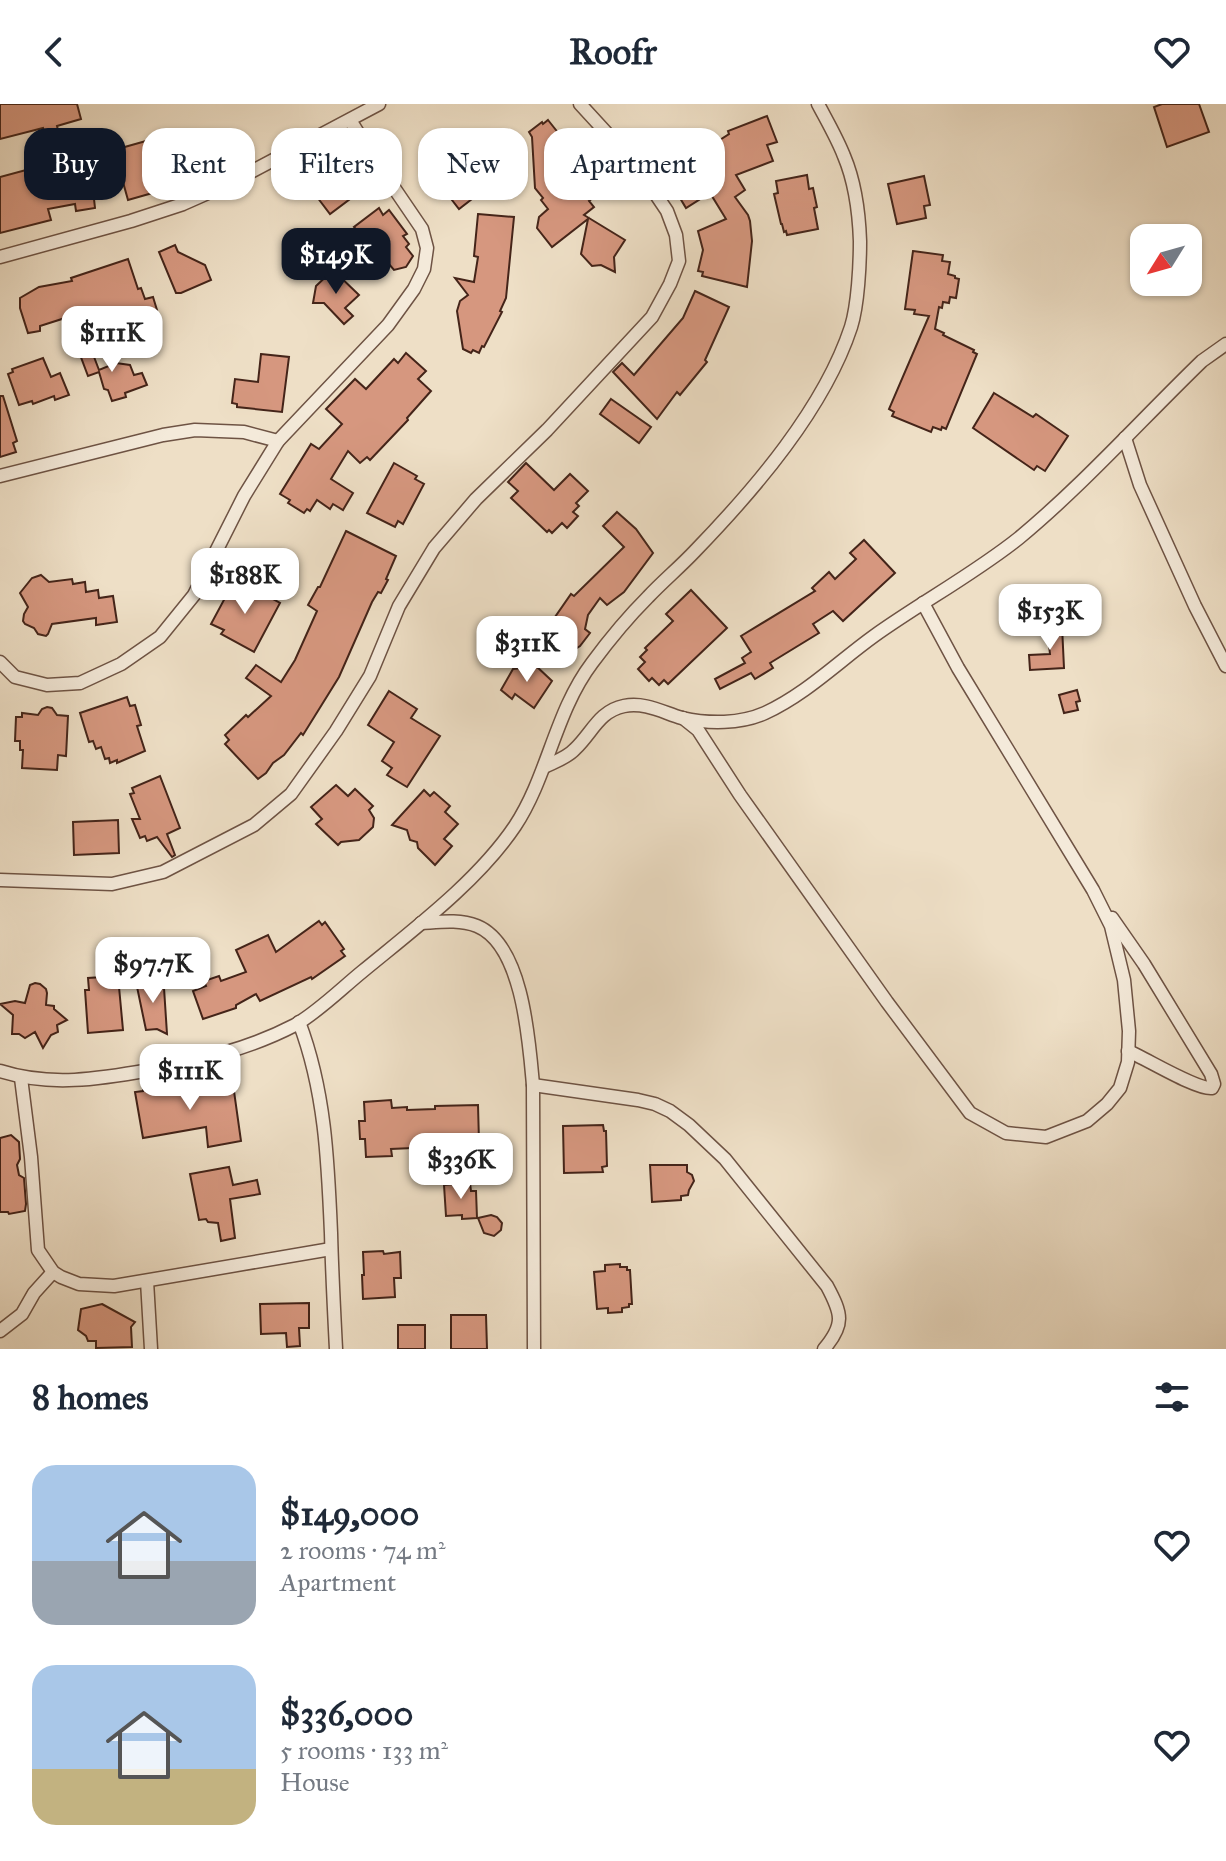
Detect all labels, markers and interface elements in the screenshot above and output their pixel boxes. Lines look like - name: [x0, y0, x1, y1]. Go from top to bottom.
- icon: back: [32, 30, 76, 74]
- text: Roofr: [569, 30, 657, 74]
- icon: heart: [1150, 30, 1194, 74]
- chip: Buy: [24, 128, 126, 200]
- chip: Rent: [142, 128, 255, 200]
- chip: Filters: [271, 128, 402, 200]
- chip: New: [418, 128, 528, 200]
- chip: Apartment: [544, 128, 725, 200]
- north arrow: [1130, 224, 1202, 296]
- map controls: [1130, 224, 1202, 296]
- pin: $149K: [280, 228, 392, 296]
- text: $149K: [300, 238, 372, 270]
- pin: $111K: [56, 306, 168, 374]
- text: $111K: [80, 316, 144, 348]
- pin: $188K: [189, 548, 301, 616]
- text: $188K: [209, 558, 281, 590]
- pin: $153K: [994, 584, 1106, 652]
- text: $153K: [1017, 594, 1083, 626]
- pin: $311K: [471, 616, 583, 684]
- text: $311K: [495, 626, 560, 658]
- pin: $97.7K: [88, 937, 218, 1005]
- text: $97.7K: [113, 947, 193, 979]
- pin: $111K: [134, 1044, 246, 1112]
- text: $111K: [158, 1054, 222, 1086]
- pin: $336K: [405, 1133, 517, 1201]
- text: $336K: [427, 1143, 495, 1175]
- icon: filters: [1150, 1375, 1194, 1419]
- text: 8 homes: [32, 1377, 148, 1418]
- text: $149,000: [280, 1493, 419, 1534]
- icon: home: [96, 1497, 192, 1593]
- icon: heart: [1150, 1523, 1194, 1567]
- text: 2 rooms · 74 m²: [280, 1534, 446, 1566]
- text: Apartment: [280, 1566, 396, 1598]
- text: $336,000: [280, 1693, 413, 1734]
- icon: home: [96, 1697, 192, 1793]
- icon: heart: [1150, 1723, 1194, 1767]
- text: 5 rooms · 133 m²: [280, 1734, 448, 1766]
- text: House: [280, 1766, 350, 1798]

